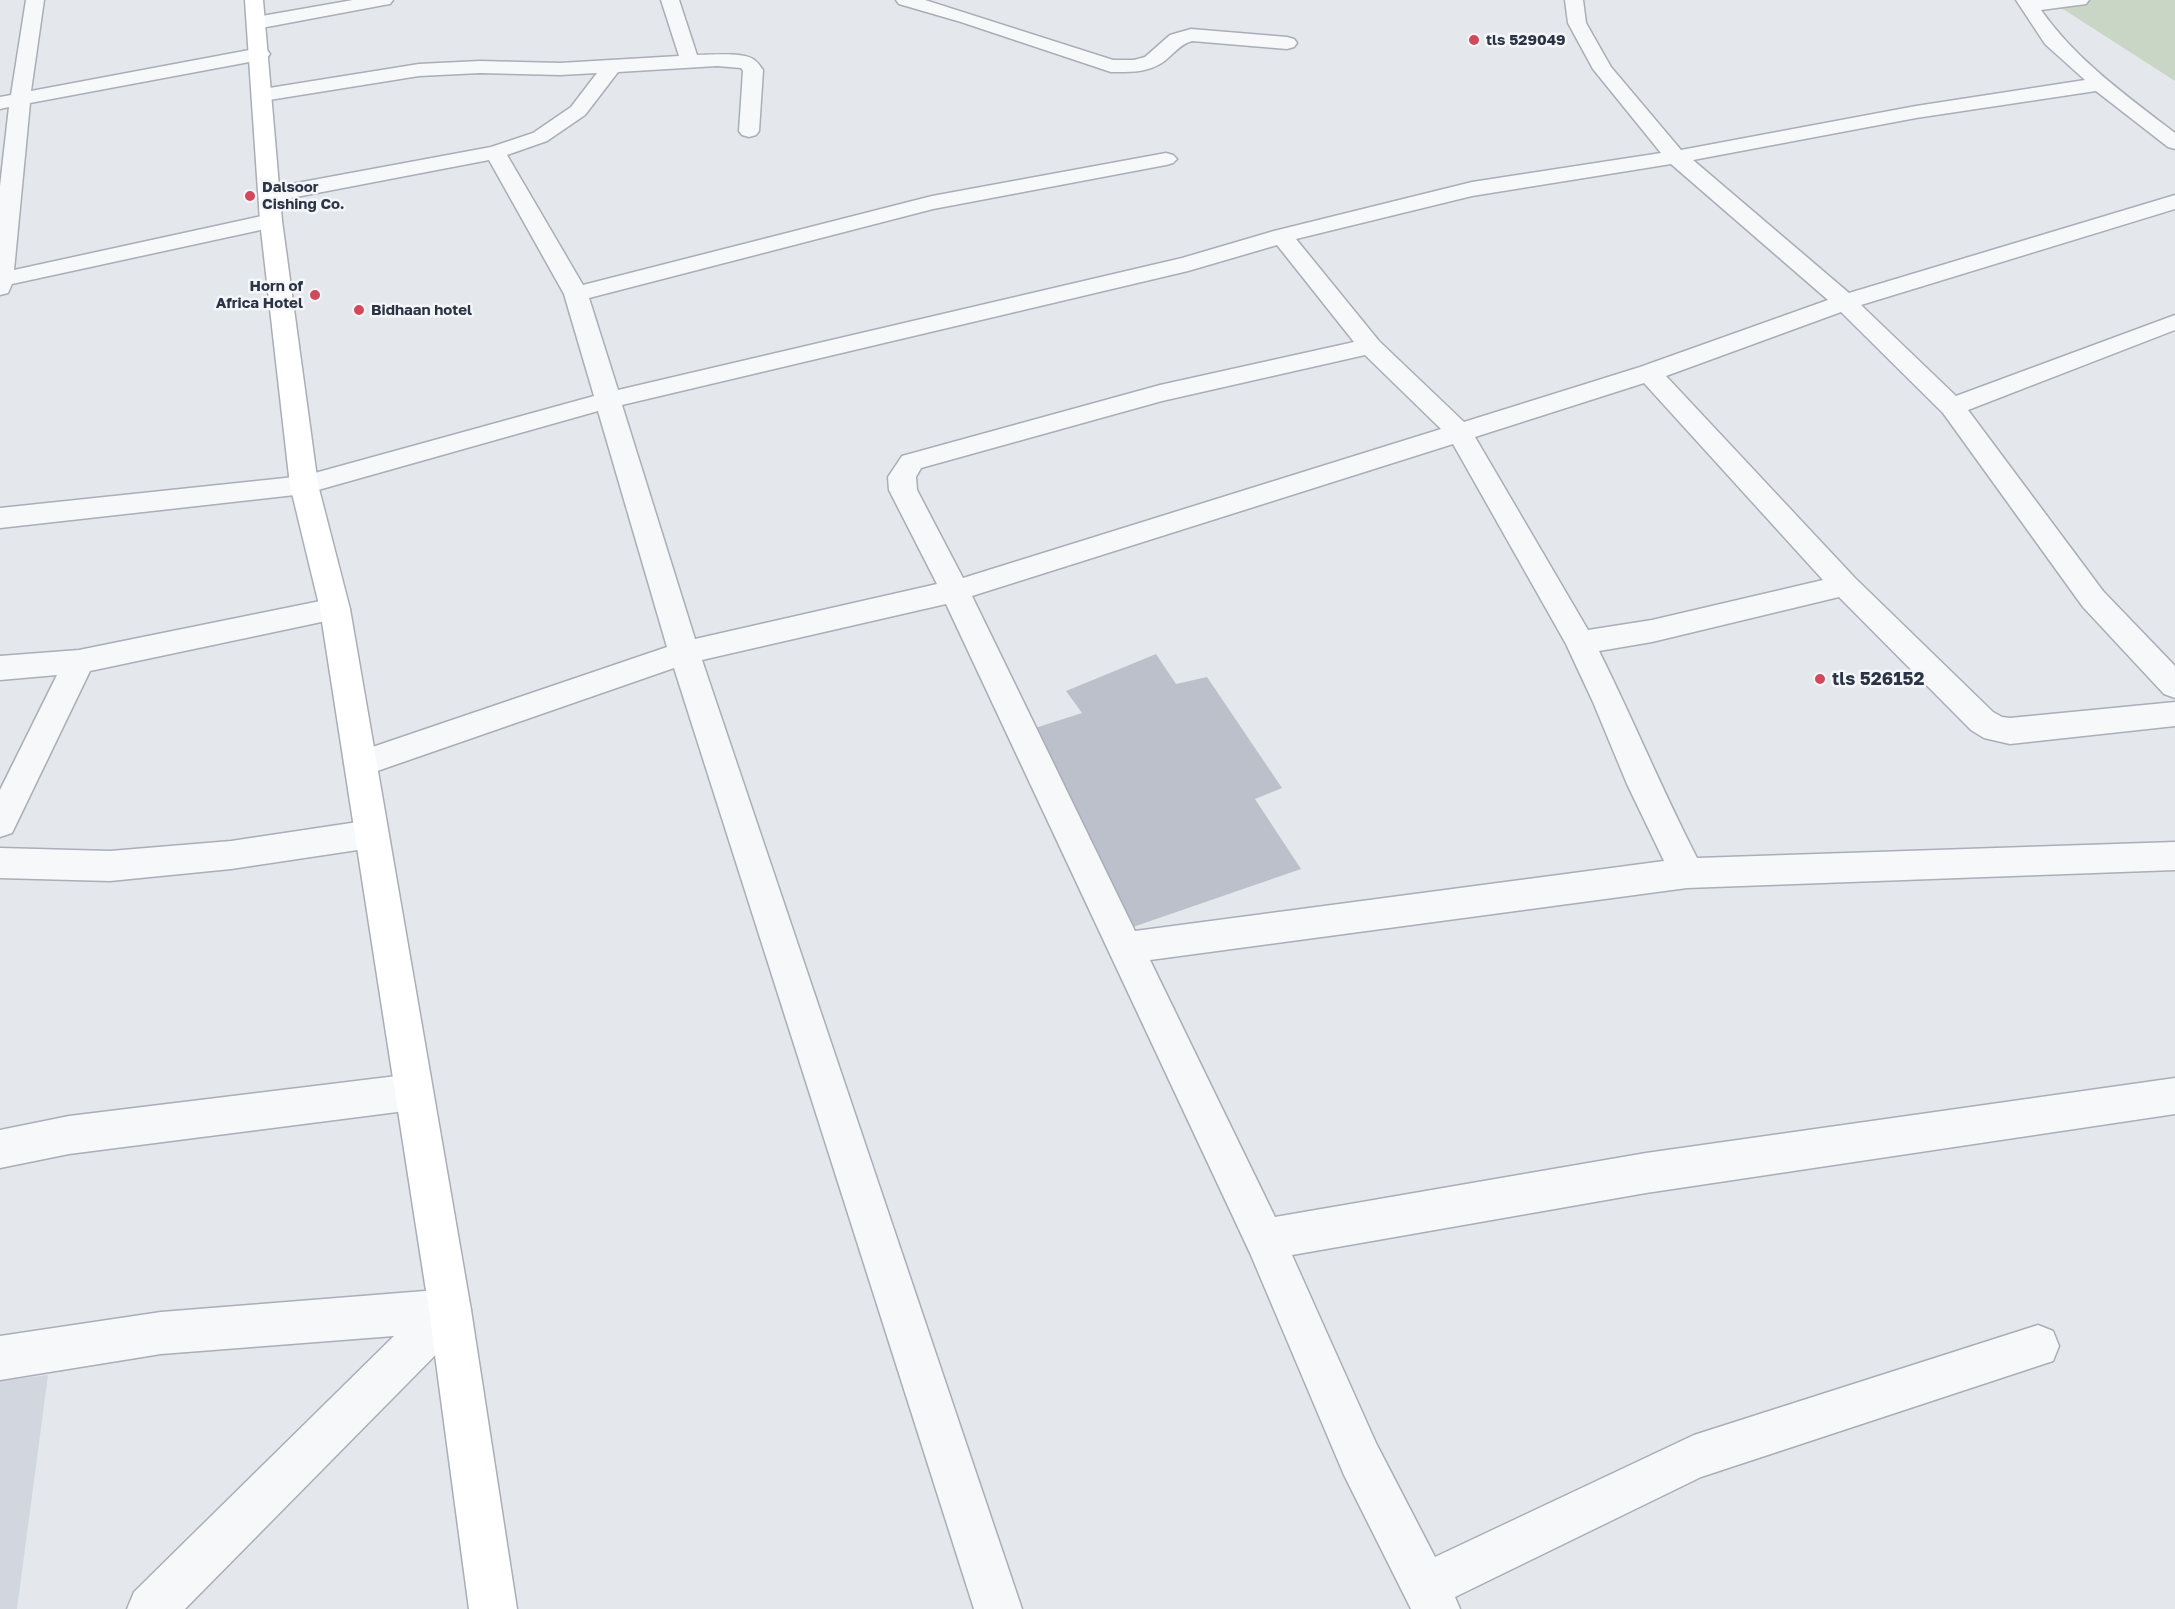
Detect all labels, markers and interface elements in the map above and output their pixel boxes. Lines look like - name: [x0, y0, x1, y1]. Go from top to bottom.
- place label: tls 529049: [1486, 31, 1566, 49]
- marker: tls 529049: [1467, 33, 1481, 47]
- place label: Dalsoor Cishing Co.: [262, 178, 345, 213]
- marker: Dalsoor Cishing Co.: [243, 189, 257, 203]
- place label: Horn of Africa Hotel: [216, 277, 303, 312]
- marker: Horn of Africa Hotel: [308, 288, 322, 302]
- place label: Bidhaan hotel: [371, 301, 472, 319]
- marker: Bidhaan hotel: [352, 303, 366, 317]
- place label: tls 526152: [1832, 668, 1924, 690]
- marker: tls 526152: [1813, 672, 1827, 686]

